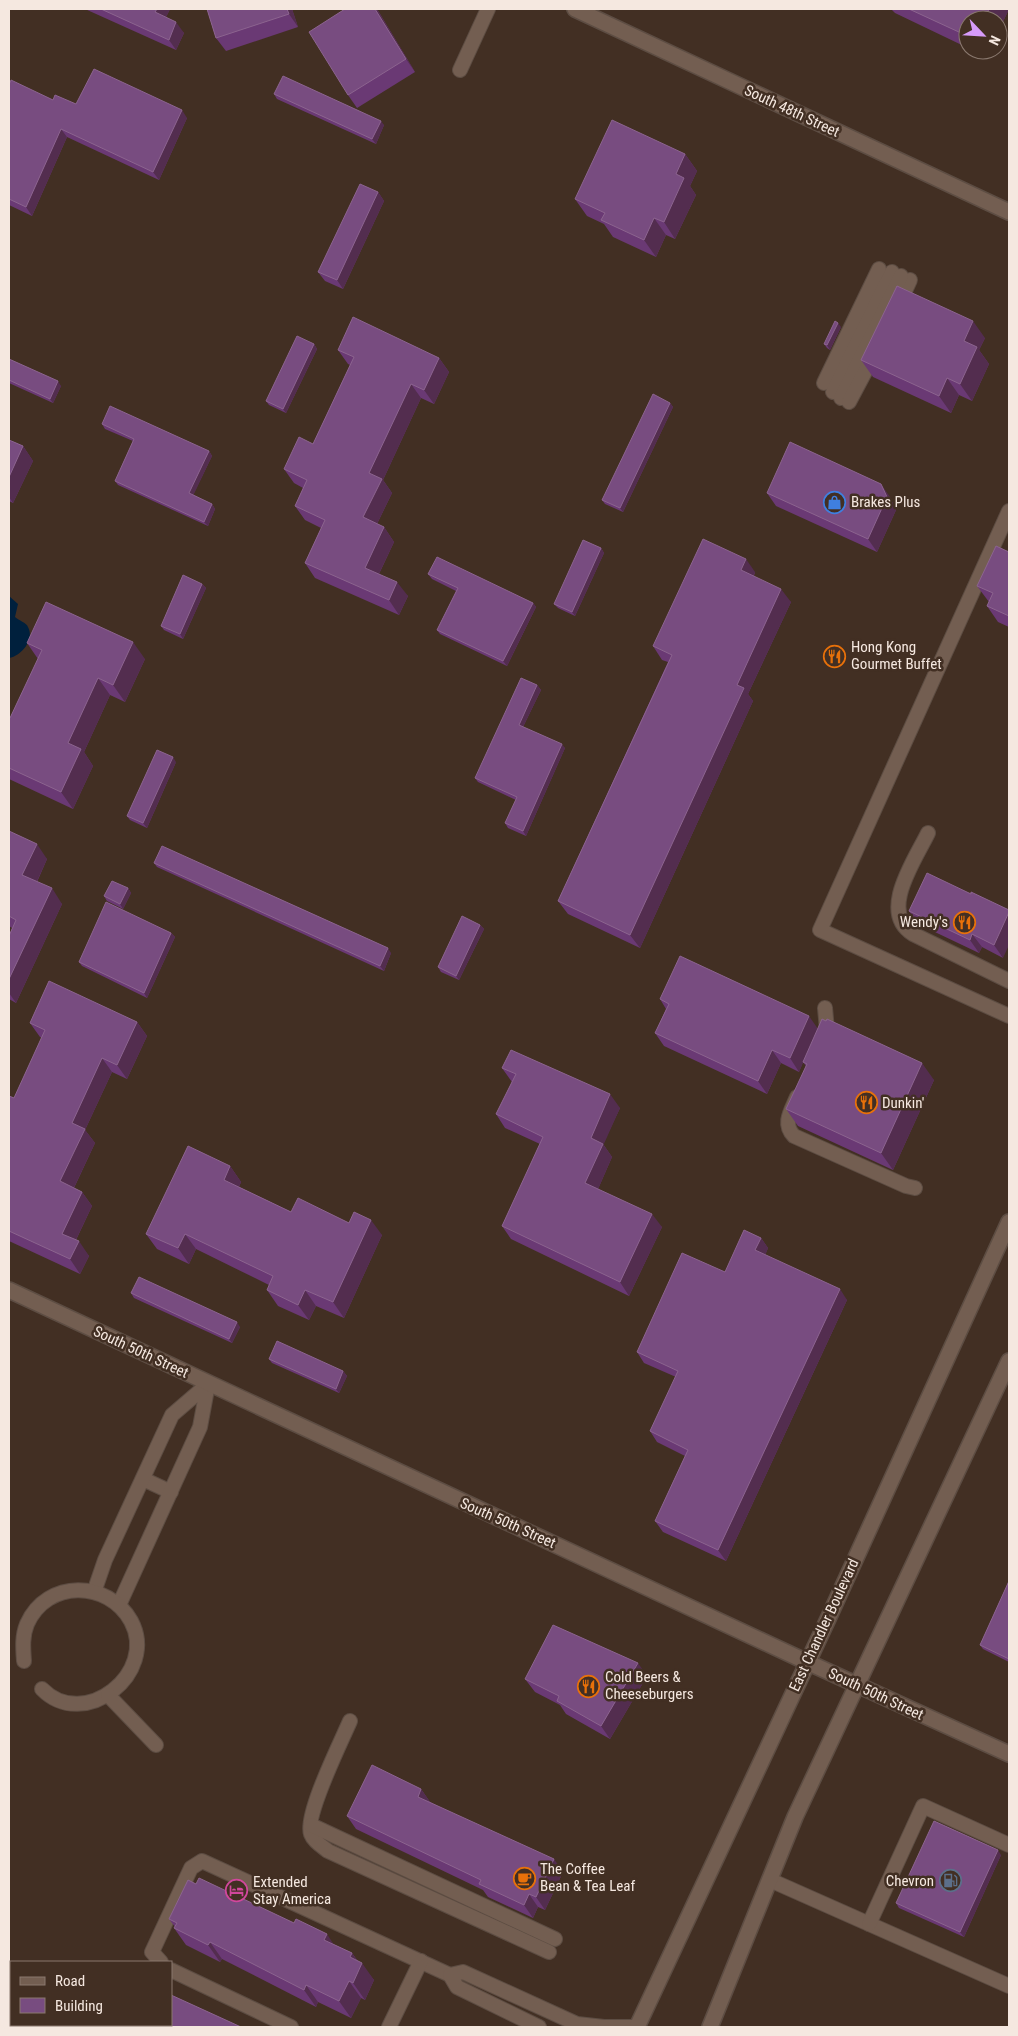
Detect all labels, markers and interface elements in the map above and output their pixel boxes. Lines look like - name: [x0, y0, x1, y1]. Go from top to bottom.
- north arrow: [958, 10, 1008, 60]
- text: N: [986, 33, 1004, 48]
- street label: South 48th Street: [742, 81, 842, 141]
- shop icon: Brakes Plus: [823, 490, 847, 514]
- place label: Brakes Plus: [851, 493, 921, 511]
- place label: Hong Kong Gourmet Buffet: [851, 638, 942, 673]
- restaurant icon: Hong Kong Gourmet Buffet: [823, 644, 847, 668]
- restaurant icon: Wendy's: [952, 910, 976, 934]
- place label: Wendy's: [900, 913, 948, 931]
- restaurant icon: Dunkin': [854, 1091, 878, 1115]
- place label: Dunkin': [882, 1094, 924, 1112]
- street label: South 50th Street: [91, 1322, 191, 1382]
- street label: South 50th Street: [457, 1494, 559, 1552]
- street label: East Chandler Boulevard: [785, 1556, 863, 1694]
- street label: South 50th Street: [826, 1664, 926, 1724]
- place label: Cold Beers & Cheeseburgers: [605, 1668, 694, 1703]
- restaurant icon: Cold Beers & Cheeseburgers: [577, 1674, 601, 1698]
- place label: The Coffee Bean & Tea Leaf: [540, 1860, 636, 1895]
- cafe icon: The Coffee Bean & Tea Leaf: [512, 1866, 536, 1890]
- fuel station icon: Chevron: [938, 1869, 962, 1893]
- place label: Chevron: [886, 1872, 934, 1890]
- place label: Extended Stay America: [253, 1873, 331, 1908]
- hotel icon: Extended Stay America: [225, 1879, 249, 1903]
- legend: [10, 1961, 172, 2026]
- text: Road: [55, 1972, 85, 1990]
- text: Building: [55, 1997, 103, 2015]

